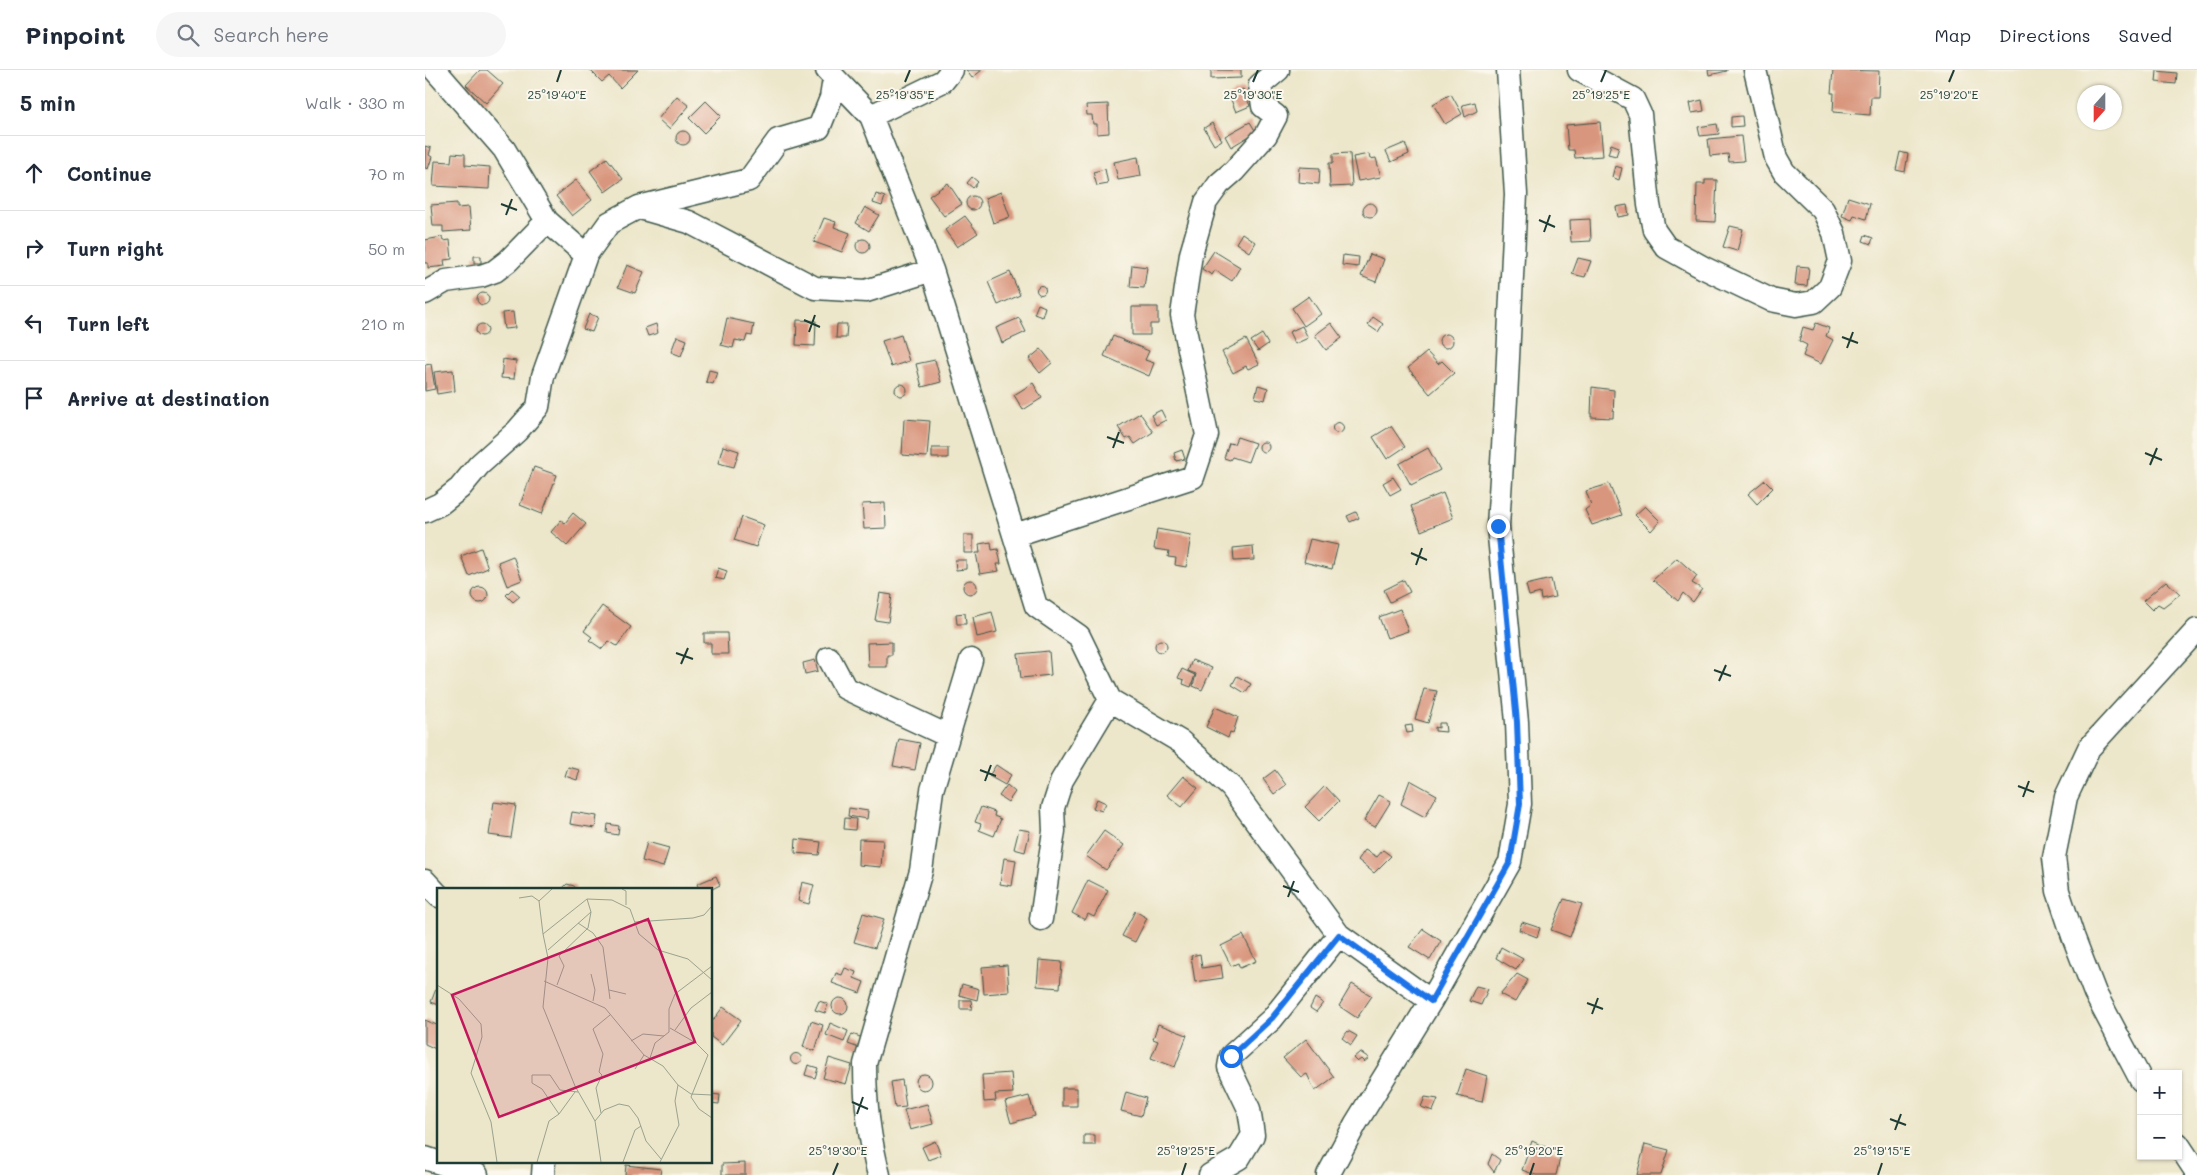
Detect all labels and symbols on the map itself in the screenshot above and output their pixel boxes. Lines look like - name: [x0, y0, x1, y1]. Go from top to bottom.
- north arrow: [2077, 85, 2122, 130]
- text: 25°19'40"E: [528, 86, 587, 102]
- text: 25°19'35"E: [876, 86, 934, 102]
- text: 25°19'30"E: [1224, 86, 1283, 102]
- text: 25°19'25"E: [1572, 86, 1630, 102]
- text: 25°19'20"E: [1920, 86, 1978, 102]
- route end: [1487, 515, 1510, 538]
- inset map: [437, 888, 713, 1162]
- route start: [1220, 1045, 1243, 1068]
- text: 25°19'30"E: [809, 1142, 868, 1158]
- text: 25°19'25"E: [1157, 1142, 1215, 1158]
- text: 25°19'20"E: [1505, 1142, 1563, 1158]
- text: 25°19'15"E: [1854, 1142, 1911, 1158]

